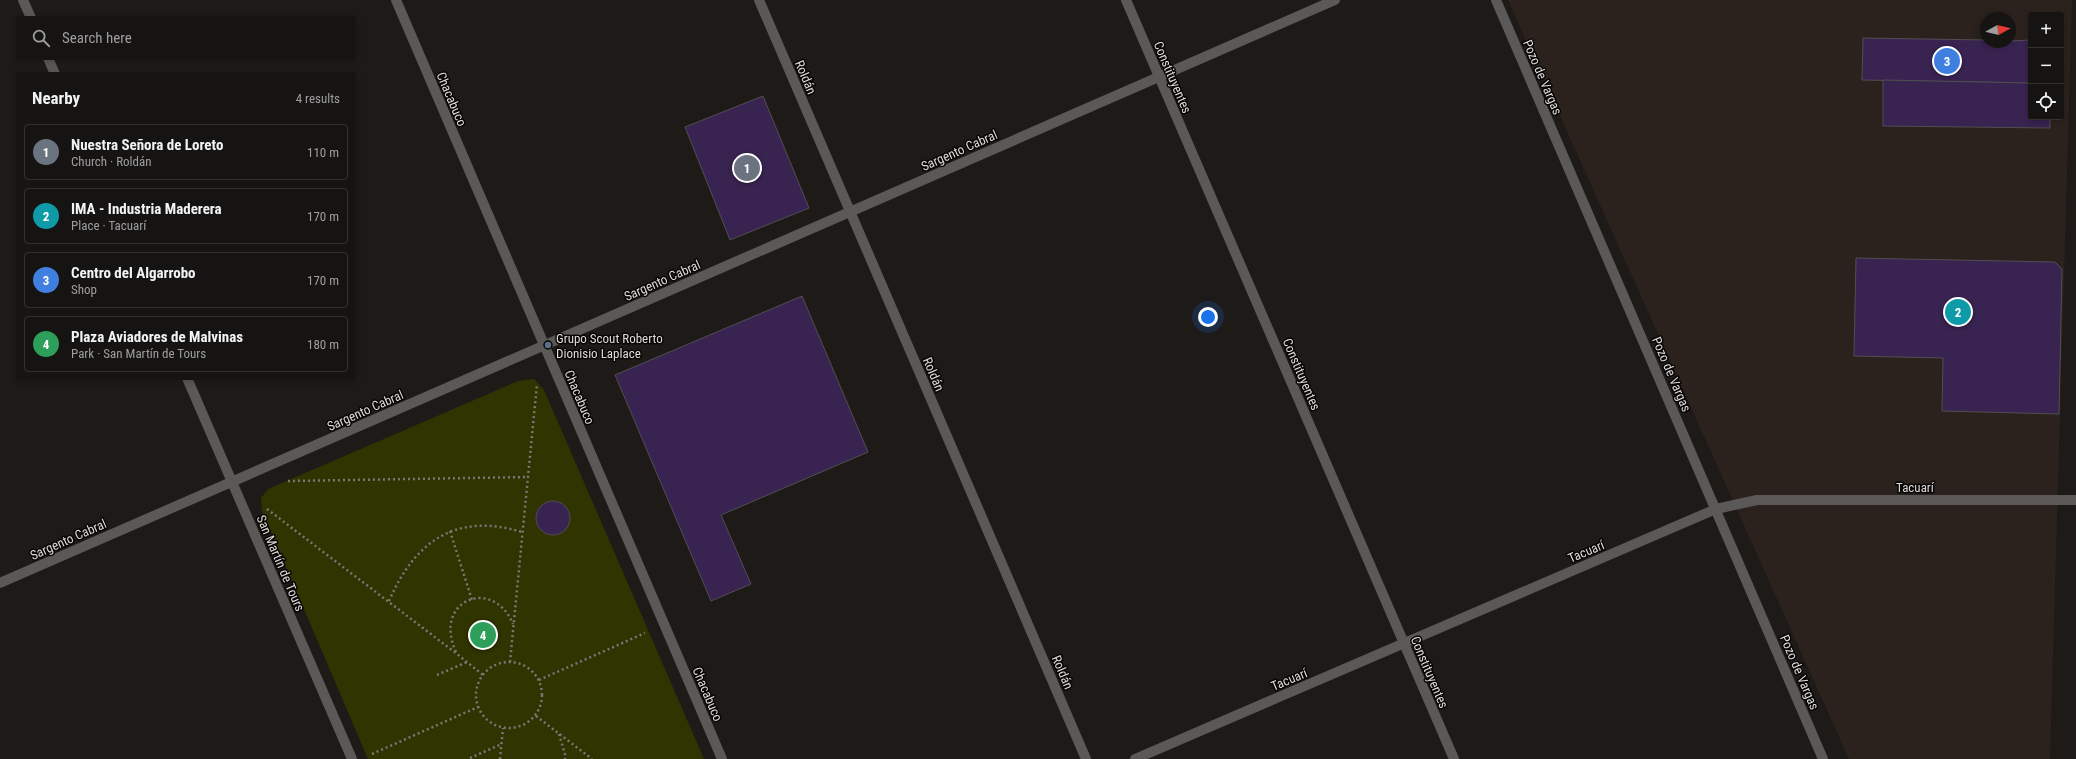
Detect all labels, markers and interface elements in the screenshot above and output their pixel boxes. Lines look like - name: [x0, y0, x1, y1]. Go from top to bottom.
- north arrow: [1980, 12, 2016, 48]
- map controls: [2028, 12, 2064, 120]
- button: +: [2028, 12, 2064, 48]
- search box: [16, 16, 356, 60]
- icon: search: [30, 27, 52, 49]
- text: Search here: [62, 29, 132, 47]
- street label: Pozo de Vargas: [1520, 38, 1565, 117]
- street label: Constituyentes: [1151, 39, 1194, 115]
- pin: 3: [1934, 46, 1960, 76]
- button: −: [2028, 48, 2064, 84]
- street label: Roldán: [792, 58, 819, 96]
- street label: Chacabuco: [433, 70, 470, 129]
- button: locate: [2028, 84, 2064, 120]
- text: Nearby: [32, 88, 80, 108]
- text: 4 results: [296, 91, 340, 106]
- street label: Sargento Cabral: [919, 127, 1000, 174]
- text: Nuestra Señora de Loreto: [71, 136, 223, 154]
- text: 1: [43, 145, 49, 160]
- text: 110 m: [307, 145, 339, 160]
- pin: 1: [734, 153, 760, 183]
- text: Church · Roldán: [71, 154, 152, 169]
- text: IMA - Industria Maderera: [71, 200, 222, 218]
- text: 2: [43, 209, 49, 224]
- text: 170 m: [307, 209, 339, 224]
- text: Place · Tacuarí: [71, 218, 146, 233]
- street label: Sargento Cabral: [622, 257, 703, 304]
- text: Centro del Algarrobo: [71, 264, 196, 282]
- text: 3: [43, 273, 49, 288]
- text: 170 m: [307, 273, 339, 288]
- text: Shop: [71, 282, 97, 297]
- pin: 2: [1945, 297, 1971, 327]
- your location: [1198, 307, 1218, 327]
- text: Plaza Aviadores de Malvinas: [71, 328, 243, 346]
- place label: Grupo Scout Roberto Dionisio Laplace: [556, 331, 663, 361]
- street label: Pozo de Vargas: [1649, 335, 1694, 414]
- street label: Constituyentes: [1280, 336, 1323, 412]
- text: 4: [43, 337, 49, 352]
- text: 180 m: [307, 337, 339, 352]
- marker: Grupo Scout Roberto Dionisio Laplace: [543, 340, 553, 350]
- text: Park · San Martín de Tours: [71, 346, 206, 361]
- street label: Roldán: [920, 355, 947, 393]
- street label: Chacabuco: [561, 368, 598, 427]
- street label: Sargento Cabral: [325, 387, 406, 434]
- street label: Tacuarí: [1896, 480, 1935, 495]
- street label: San Martín de Tours: [254, 513, 308, 614]
- street label: Sargento Cabral: [28, 516, 109, 563]
- street label: Tacuarí: [1566, 537, 1607, 566]
- pin: 4: [470, 620, 496, 650]
- street label: Pozo de Vargas: [1777, 633, 1822, 712]
- street label: Constituyentes: [1408, 634, 1451, 710]
- street label: Roldán: [1049, 653, 1076, 691]
- street label: Chacabuco: [689, 665, 726, 724]
- street label: Tacuarí: [1269, 665, 1310, 694]

